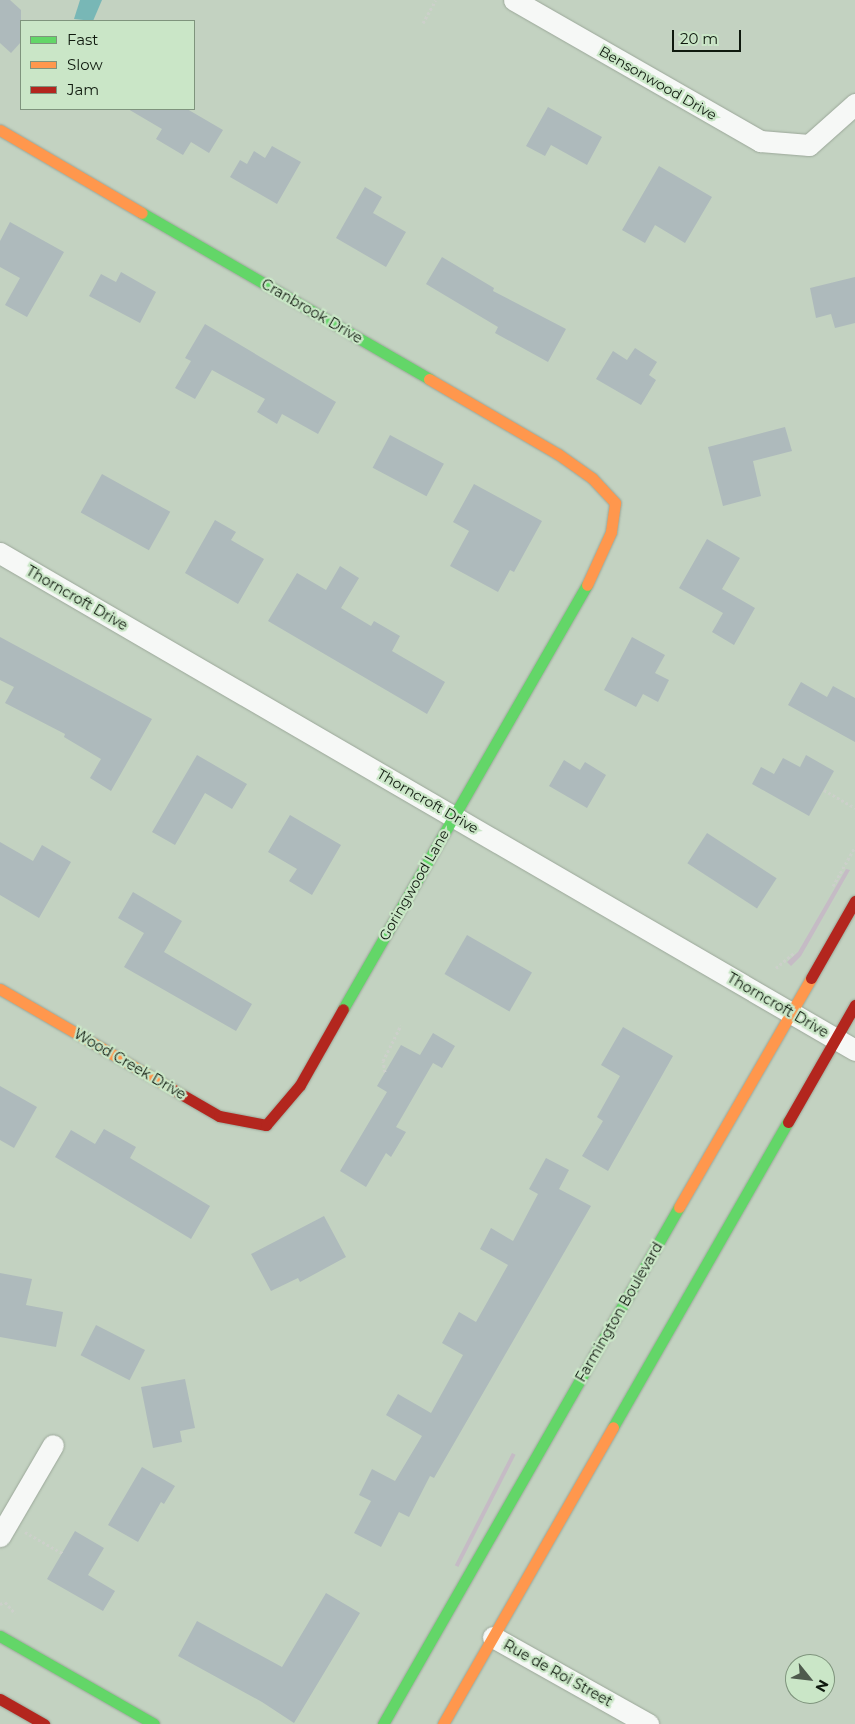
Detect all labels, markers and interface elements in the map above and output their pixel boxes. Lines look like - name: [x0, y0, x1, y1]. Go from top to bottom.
- legend: [20, 20, 195, 110]
- scale bar: [675, 20, 744, 52]
- text: 20 m: [680, 29, 718, 48]
- text: Fast: [67, 30, 98, 49]
- street label: Bensonwood Drive: [596, 43, 720, 123]
- text: Slow: [67, 55, 103, 74]
- text: Jam: [67, 80, 99, 99]
- street label: Cranbrook Drive: [258, 275, 366, 347]
- street label: Thorncroft Drive: [23, 562, 131, 634]
- street label: Thorncroft Drive: [374, 765, 482, 837]
- street label: Goringwood Lane: [375, 827, 453, 943]
- street label: Thorncroft Drive: [724, 969, 832, 1041]
- street label: Wood Creek Drive: [71, 1025, 189, 1103]
- street label: Farmington Boulevard: [572, 1239, 666, 1385]
- street label: Rue de Roi Street: [501, 1636, 615, 1710]
- north arrow: [785, 1654, 835, 1704]
- text: N: [812, 1676, 833, 1695]

